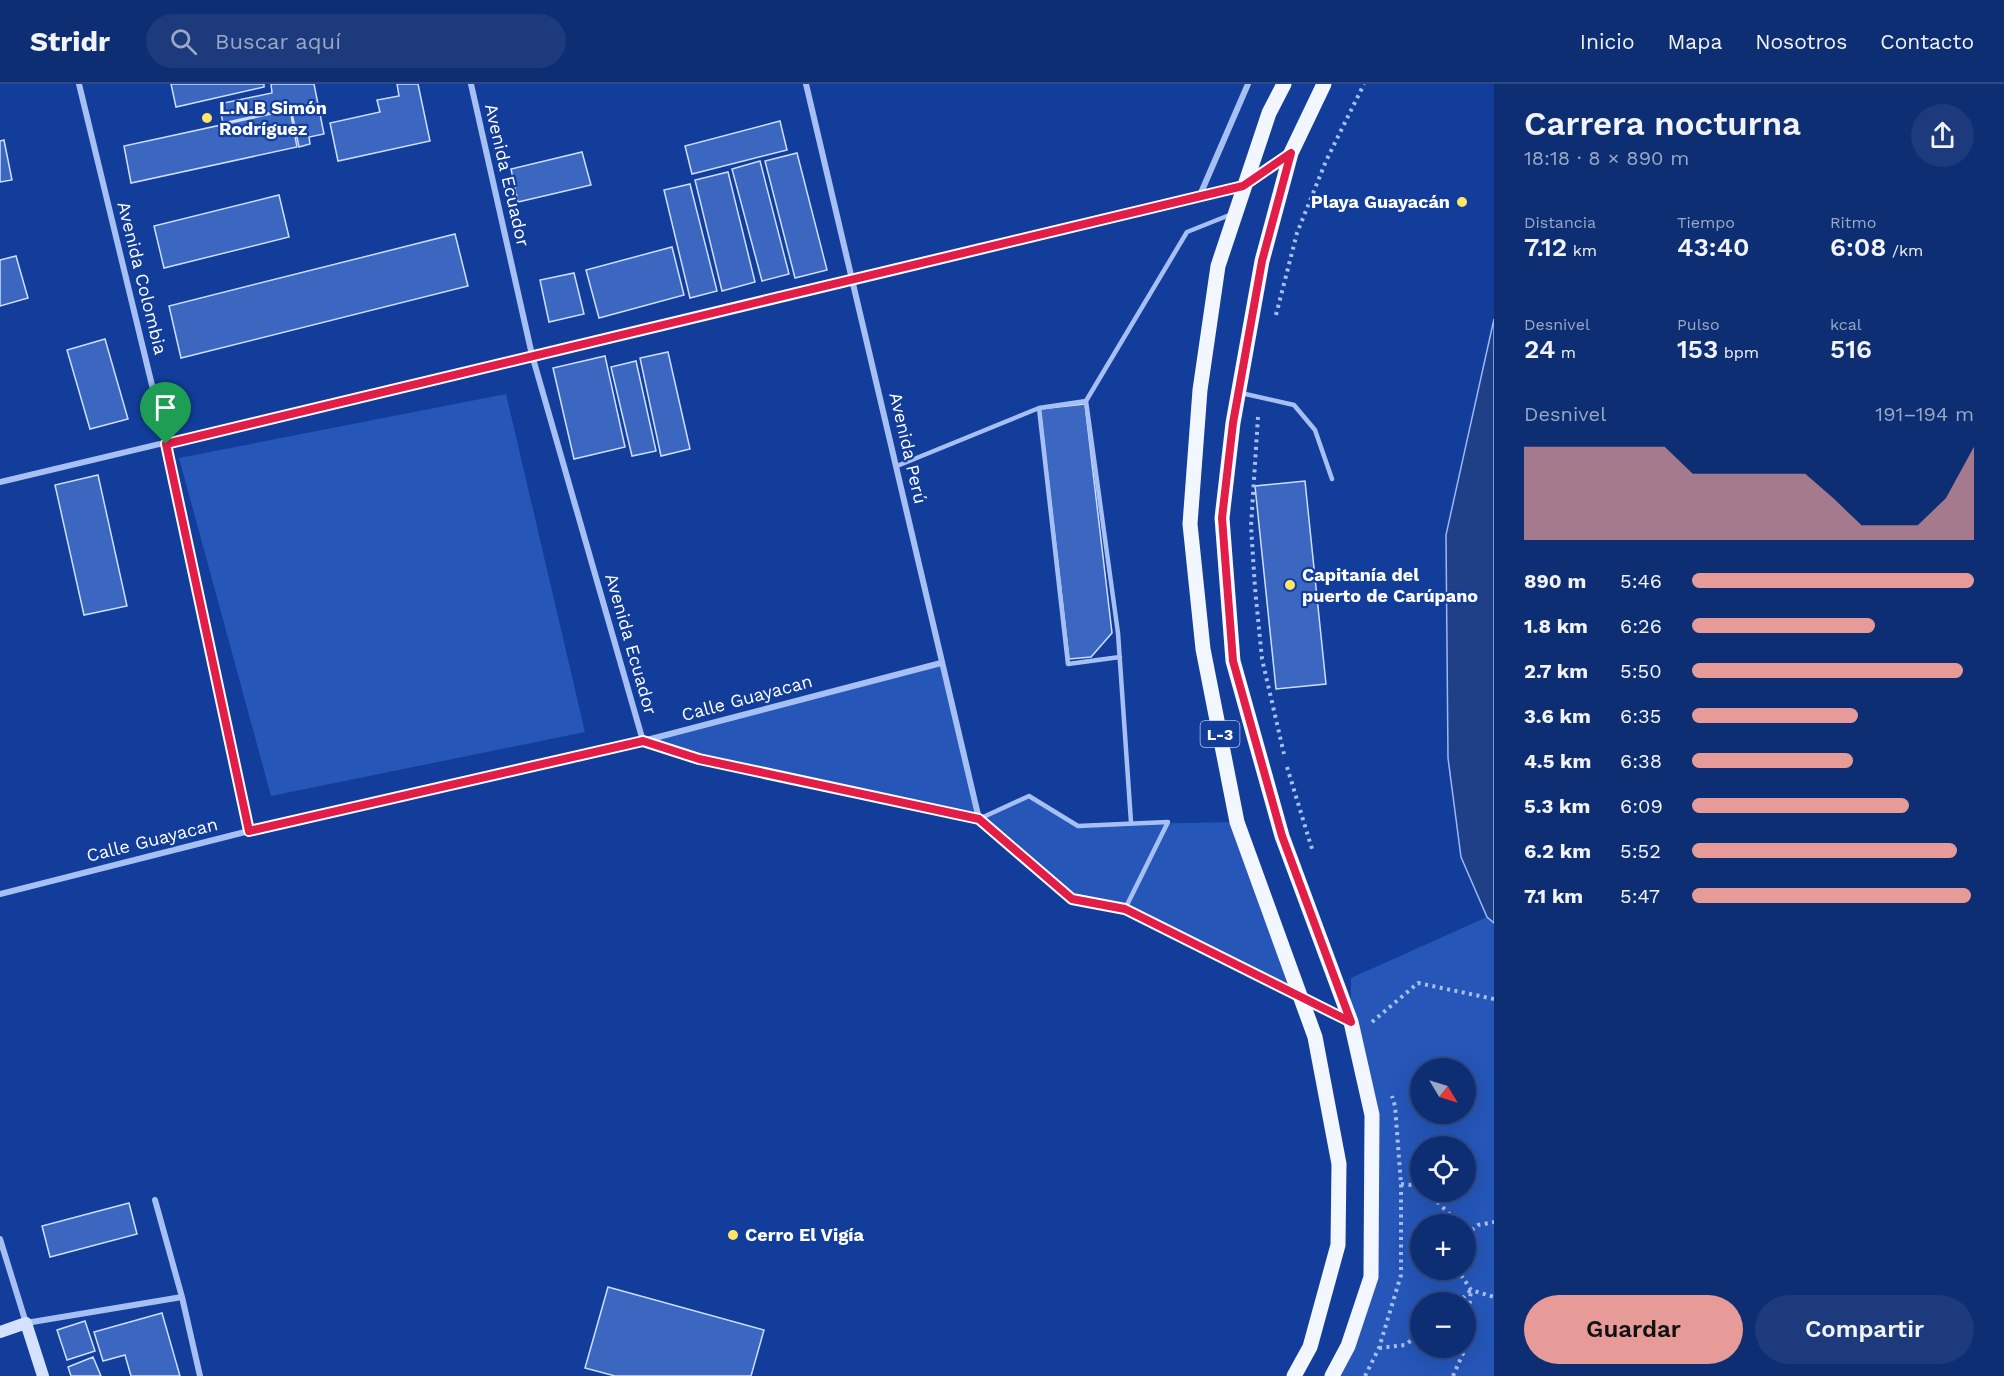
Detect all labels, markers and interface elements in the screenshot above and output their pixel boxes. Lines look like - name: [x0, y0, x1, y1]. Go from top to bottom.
- search box: [146, 14, 566, 68]
- text: Stridr: [30, 25, 110, 58]
- icon: search: [167, 25, 200, 58]
- text: Buscar aquí: [215, 29, 341, 54]
- text: Inicio: [1580, 29, 1635, 54]
- text: Mapa: [1668, 29, 1722, 54]
- text: Nosotros: [1755, 29, 1847, 54]
- text: Contacto: [1880, 29, 1974, 54]
- place label: L.N.B Simón Rodríguez: [219, 97, 327, 139]
- street label: Avenida Ecuador: [481, 101, 534, 248]
- text: Carrera nocturna: [1524, 104, 1801, 143]
- button: share: [1911, 104, 1974, 167]
- marker: L.N.B Simón Rodríguez: [200, 111, 214, 125]
- text: 18:18 · 8 × 890 m: [1524, 146, 1689, 170]
- place label: Playa Guayacán: [1311, 191, 1450, 212]
- marker: Playa Guayacán: [1455, 195, 1469, 209]
- street label: Avenida Colombia: [113, 199, 172, 357]
- text: Distancia: [1524, 213, 1596, 232]
- text: Tiempo: [1677, 213, 1735, 232]
- text: Ritmo: [1830, 213, 1876, 232]
- text: 7.12: [1524, 232, 1567, 262]
- text: 43:40: [1677, 232, 1750, 262]
- text: 6:08: [1830, 232, 1886, 262]
- text: km: [1567, 241, 1597, 260]
- text: /km: [1886, 241, 1923, 260]
- text: Desnivel: [1524, 315, 1590, 334]
- text: Pulso: [1677, 315, 1720, 334]
- text: kcal: [1830, 315, 1862, 334]
- text: 24: [1524, 334, 1555, 364]
- text: 153: [1677, 334, 1718, 364]
- text: 516: [1830, 334, 1872, 364]
- text: m: [1555, 343, 1576, 362]
- text: bpm: [1718, 343, 1759, 362]
- pin: [140, 382, 191, 444]
- street label: Avenida Perú: [885, 390, 932, 506]
- icon: arrive: [149, 391, 182, 424]
- text: Desnivel: [1524, 402, 1606, 426]
- text: 191–194 m: [1875, 402, 1974, 426]
- place label: Capitanía del puerto de Carúpano: [1302, 564, 1478, 606]
- text: 890 m: [1524, 569, 1586, 593]
- text: 5:46: [1620, 569, 1662, 593]
- street label: Avenida Ecuador: [601, 571, 662, 717]
- marker: Capitanía del puerto de Carúpano: [1283, 578, 1297, 592]
- text: 1.8 km: [1524, 614, 1588, 638]
- text: 6:26: [1620, 614, 1662, 638]
- text: 2.7 km: [1524, 659, 1588, 683]
- text: 5:50: [1620, 659, 1662, 683]
- street label: Calle Guayacan: [679, 670, 815, 725]
- text: 3.6 km: [1524, 704, 1591, 728]
- text: 6:35: [1620, 704, 1661, 728]
- road number: L-3: [1200, 721, 1240, 747]
- text: 4.5 km: [1524, 749, 1591, 773]
- text: 6:38: [1620, 749, 1662, 773]
- text: 5.3 km: [1524, 794, 1590, 818]
- text: 6:09: [1620, 794, 1663, 818]
- street label: Calle Guayacan: [84, 813, 220, 866]
- text: 6.2 km: [1524, 839, 1591, 863]
- text: 5:52: [1620, 839, 1661, 863]
- text: 7.1 km: [1524, 884, 1583, 908]
- text: 5:47: [1620, 884, 1660, 908]
- north arrow: [1410, 1058, 1476, 1124]
- map controls: [1410, 1058, 1476, 1358]
- button: locate: [1410, 1136, 1476, 1202]
- button: +: [1410, 1214, 1476, 1280]
- place label: Cerro El Vigía: [745, 1224, 864, 1245]
- marker: Cerro El Vigía: [726, 1228, 740, 1242]
- button: −: [1410, 1292, 1476, 1358]
- button: Guardar: [1524, 1295, 1743, 1364]
- button: Compartir: [1755, 1295, 1974, 1364]

